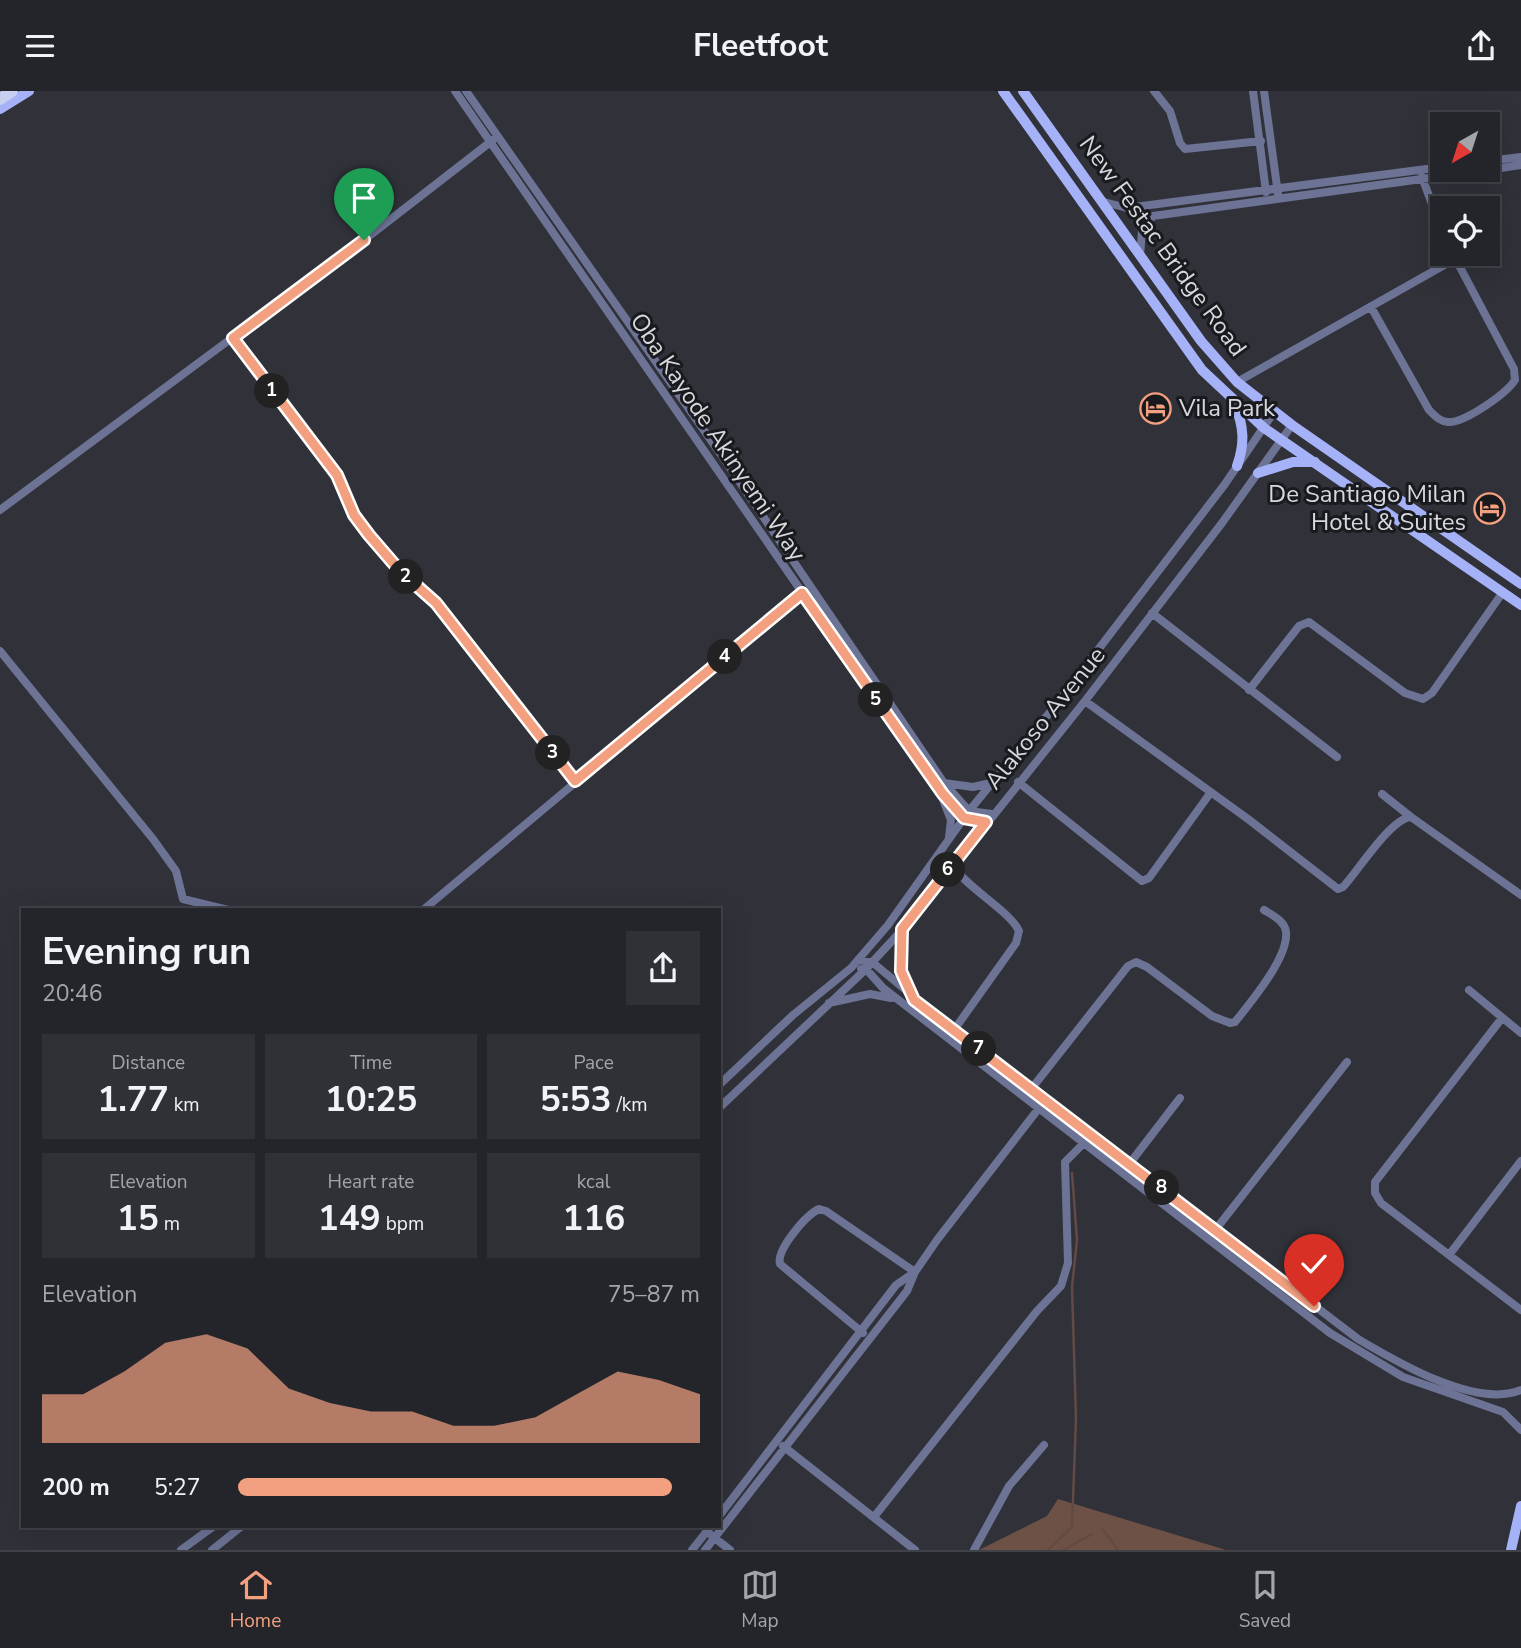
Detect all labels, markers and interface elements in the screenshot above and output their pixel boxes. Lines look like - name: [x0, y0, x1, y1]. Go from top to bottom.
- text: Fleetfoot: [693, 24, 828, 67]
- icon: menu: [21, 27, 59, 65]
- icon: share: [1462, 27, 1500, 65]
- north arrow: [1430, 112, 1500, 182]
- map controls: [1430, 112, 1500, 266]
- street label: New Festac Bridge Road: [1072, 129, 1254, 363]
- pin: [334, 168, 394, 240]
- icon: arrive: [345, 179, 383, 217]
- button: locate: [1430, 196, 1500, 266]
- street label: Oba Kayode Akinyemi Way: [623, 307, 814, 568]
- pin: 1: [254, 373, 290, 409]
- text: 1: [266, 377, 277, 403]
- hotel icon: Vila Park: [1139, 391, 1173, 425]
- place label: Vila Park: [1178, 392, 1276, 424]
- place label: De Santiago Milan Hotel & Suites: [1268, 478, 1466, 538]
- hotel icon: De Santiago Milan Hotel & Suites: [1472, 491, 1506, 525]
- pin: 2: [388, 559, 424, 595]
- text: 2: [400, 563, 411, 589]
- pin: 4: [708, 639, 742, 675]
- street label: Alakoso Avenue: [977, 640, 1113, 796]
- text: 4: [719, 643, 730, 669]
- pin: 5: [858, 683, 894, 717]
- text: 5: [870, 686, 881, 712]
- pin: 3: [536, 735, 570, 771]
- text: 3: [547, 739, 558, 765]
- pin: 6: [930, 853, 965, 887]
- text: 6: [942, 856, 953, 882]
- text: Evening run: [42, 926, 251, 977]
- button: share: [626, 931, 700, 1005]
- text: 20:46: [42, 978, 102, 1009]
- pin: 7: [962, 1031, 996, 1067]
- text: 7: [973, 1035, 984, 1061]
- text: Distance: [111, 1050, 185, 1076]
- text: Time: [350, 1050, 392, 1076]
- text: Pace: [573, 1050, 614, 1076]
- text: 1.77: [97, 1076, 169, 1123]
- text: 10:25: [325, 1076, 417, 1123]
- text: 5:53: [540, 1076, 612, 1123]
- text: km: [169, 1092, 200, 1118]
- text: /km: [612, 1092, 647, 1118]
- text: Elevation: [109, 1169, 188, 1195]
- text: Heart rate: [328, 1169, 414, 1195]
- text: kcal: [577, 1169, 611, 1195]
- pin: 8: [1144, 1171, 1180, 1205]
- text: 8: [1156, 1174, 1167, 1200]
- text: 15: [117, 1195, 159, 1242]
- text: 149: [318, 1195, 381, 1242]
- text: 116: [562, 1195, 625, 1242]
- text: m: [159, 1211, 180, 1237]
- text: bpm: [381, 1211, 424, 1237]
- pin: [1284, 1234, 1344, 1306]
- icon: check: [1295, 1245, 1333, 1283]
- text: Elevation: [42, 1279, 137, 1310]
- text: 75–87 m: [608, 1279, 700, 1310]
- text: 200 m: [42, 1472, 110, 1503]
- text: 5:27: [154, 1472, 201, 1503]
- tab: Home: [230, 1566, 281, 1634]
- tab: Map: [741, 1566, 779, 1634]
- tab: Saved: [1239, 1566, 1291, 1634]

